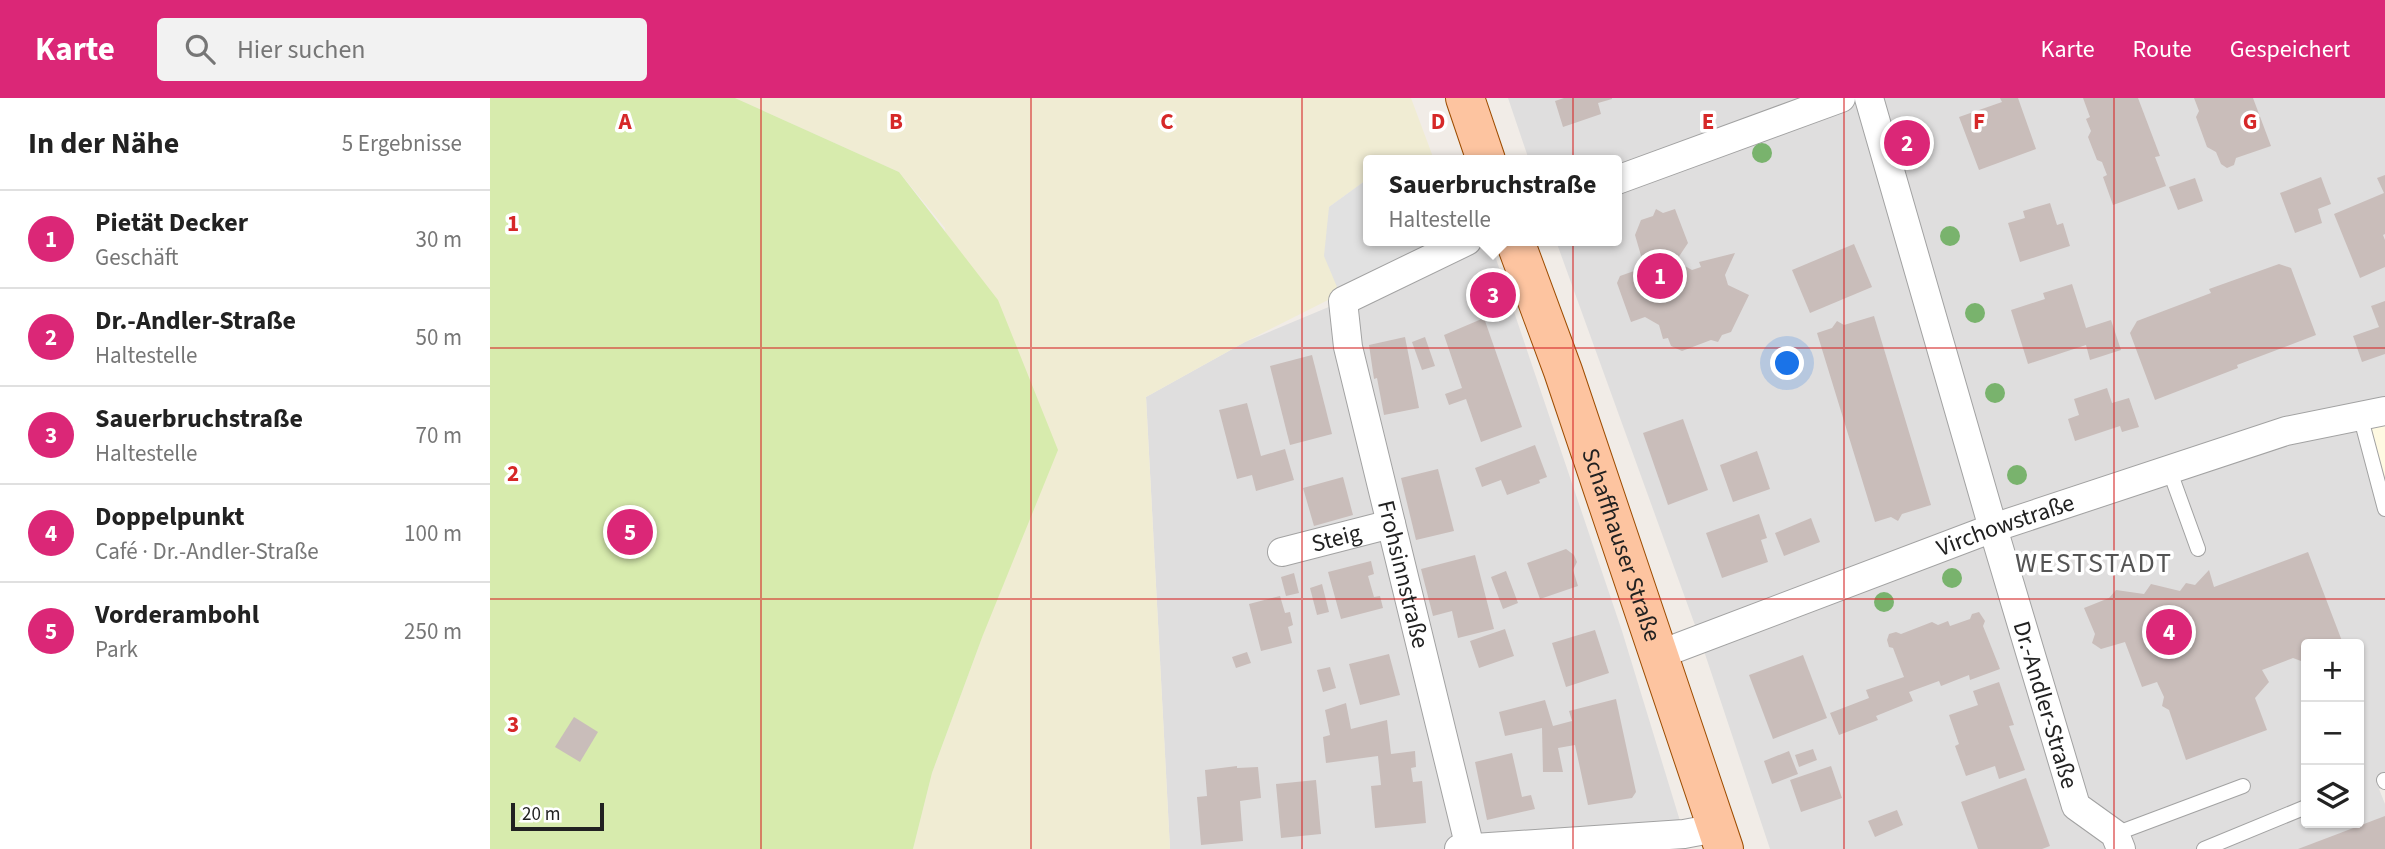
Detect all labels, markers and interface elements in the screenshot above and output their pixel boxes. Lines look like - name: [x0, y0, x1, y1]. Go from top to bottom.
- search box: [157, 18, 647, 81]
- text: Karte: [35, 26, 115, 73]
- icon: search: [181, 30, 219, 68]
- text: Hier suchen: [237, 31, 366, 68]
- text: Karte: [2041, 32, 2095, 67]
- text: Route: [2133, 32, 2192, 67]
- text: Gespeichert: [2230, 32, 2350, 67]
- text: A: [617, 105, 632, 138]
- text: B: [889, 105, 903, 138]
- text: C: [1160, 105, 1174, 138]
- text: D: [1431, 105, 1445, 138]
- text: E: [1702, 105, 1714, 138]
- text: F: [1973, 105, 1985, 138]
- text: G: [2243, 105, 2257, 138]
- pin: 2: [1884, 117, 1930, 169]
- text: In der Nähe: [28, 122, 179, 165]
- text: 5 Ergebnisse: [342, 127, 462, 160]
- popup: [1363, 155, 1622, 246]
- text: Sauerbruchstraße: [1389, 166, 1596, 203]
- text: Haltestelle: [1389, 203, 1491, 236]
- text: Pietät Decker: [95, 204, 248, 241]
- text: 1: [507, 207, 519, 240]
- text: 1: [45, 223, 57, 256]
- text: 30 m: [415, 223, 462, 256]
- text: Geschäft: [95, 241, 179, 274]
- pin: 1: [1637, 250, 1683, 302]
- pin: 3: [1470, 269, 1516, 321]
- text: Dr.-Andler-Straße: [95, 302, 296, 339]
- text: 2: [45, 321, 57, 354]
- text: 50 m: [415, 321, 462, 354]
- text: Haltestelle: [95, 339, 198, 372]
- your location: [1770, 346, 1804, 380]
- text: Sauerbruchstraße: [95, 400, 303, 437]
- text: 3: [45, 419, 57, 452]
- text: 70 m: [415, 419, 462, 452]
- text: Haltestelle: [95, 437, 198, 470]
- street label: Schaffhauser Straße: [1573, 443, 1670, 646]
- text: 2: [507, 457, 519, 490]
- street label: Virchowstraße: [1931, 485, 2079, 565]
- street label: Frohsinnstraße: [1368, 497, 1438, 652]
- text: Doppelpunkt: [95, 498, 244, 535]
- pin: 5: [607, 506, 653, 558]
- street label: Steig: [1308, 515, 1365, 561]
- text: 4: [45, 517, 57, 550]
- text: 100 m: [404, 517, 462, 550]
- text: Café · Dr.-Andler-Straße: [95, 535, 319, 568]
- district label: WESTSTADT: [2015, 543, 2173, 583]
- text: Vorderambohl: [95, 596, 259, 633]
- pin: 4: [2146, 606, 2192, 658]
- text: 5: [45, 615, 57, 648]
- text: 250 m: [404, 615, 462, 648]
- street label: Dr.-Andler-Straße: [2004, 617, 2087, 793]
- text: Park: [95, 633, 138, 666]
- map controls: [2301, 639, 2364, 828]
- button: +: [2301, 639, 2364, 702]
- button: −: [2301, 702, 2364, 765]
- text: 3: [507, 708, 519, 741]
- button: layers: [2301, 765, 2364, 828]
- scale bar: [511, 800, 604, 832]
- text: 20 m: [522, 801, 560, 828]

